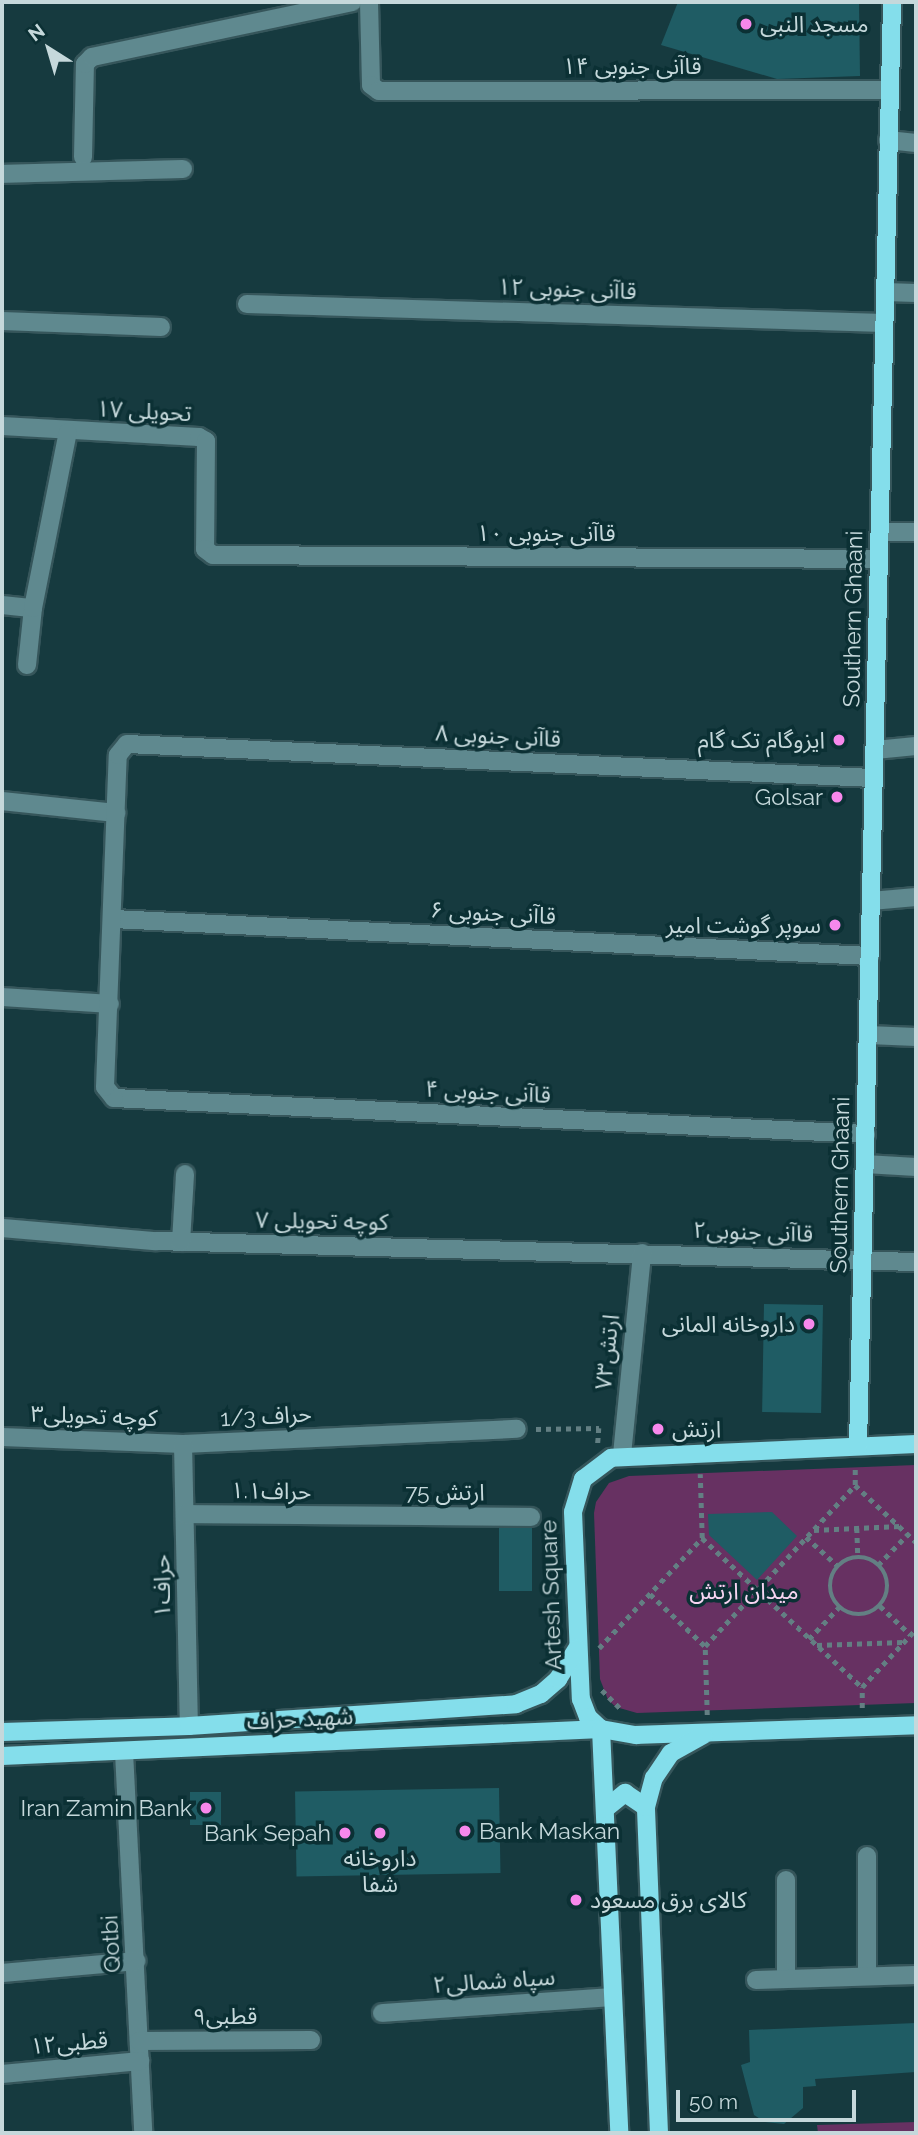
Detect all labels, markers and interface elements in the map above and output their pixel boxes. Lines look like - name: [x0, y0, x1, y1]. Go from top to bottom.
- place label: مسجد النبی: [760, 10, 869, 38]
- north arrow: [14, 14, 84, 84]
- marker: مسجد النبی: [738, 16, 754, 32]
- text: N: [24, 19, 49, 45]
- street label: قاآنی جنوبی ۱۴: [563, 52, 701, 80]
- street label: قاآنی جنوبی ۱۲: [497, 273, 637, 305]
- street label: تحویلی ۱۷: [96, 395, 192, 427]
- street label: قاآنی جنوبی ۱۰: [477, 519, 615, 547]
- street label: Southern Ghaani: [838, 530, 868, 708]
- street label: قاآنی جنوبی ۸: [434, 719, 562, 753]
- place label: ایزوگام تک گام: [698, 726, 825, 754]
- marker: ایزوگام تک گام: [831, 732, 847, 748]
- place label: Golsar: [755, 783, 823, 811]
- marker: Golsar: [829, 789, 845, 805]
- street label: قاآنی جنوبی ۶: [429, 896, 557, 930]
- place label: سوپر گوشت امیر: [666, 911, 821, 939]
- marker: سوپر گوشت امیر: [827, 917, 843, 933]
- street label: قاآنی جنوبی ۴: [424, 1075, 552, 1109]
- street label: Southern Ghaani: [825, 1096, 855, 1274]
- street label: کوچه تحویلی ۷: [255, 1206, 389, 1236]
- street label: ۲قاآنی جنوبی: [693, 1216, 813, 1248]
- place label: داروخانه المانی: [662, 1310, 795, 1338]
- street label: ارتش۷۳: [589, 1313, 625, 1391]
- marker: داروخانه المانی: [801, 1316, 817, 1332]
- street label: کوچه تحویلی۳: [30, 1400, 158, 1432]
- street label: 1/3 حراف: [220, 1400, 312, 1432]
- place label: ارتش: [672, 1415, 721, 1443]
- marker: ارتش: [650, 1421, 666, 1437]
- street label: حراف۱.۱: [230, 1476, 312, 1506]
- street label: 75 ارتش: [405, 1478, 485, 1506]
- street label: Artesh Square: [535, 1519, 567, 1671]
- street label: حراف۱: [148, 1554, 176, 1618]
- park label: میدان ارتش: [689, 1577, 799, 1605]
- street label: شهید حراف: [246, 1702, 354, 1736]
- place label: Iran Zamin Bank: [21, 1794, 192, 1822]
- marker: Iran Zamin Bank: [198, 1800, 214, 1816]
- place label: Bank Maskan: [479, 1817, 620, 1845]
- place label: Bank Sepah: [204, 1819, 331, 1847]
- marker: Bank Maskan: [457, 1823, 473, 1839]
- marker: Bank Sepah: [337, 1825, 353, 1841]
- marker: داروخانه شفا: [372, 1825, 388, 1841]
- place label: داروخانه شفا: [344, 1844, 416, 1898]
- place label: کالای برق مسعود: [590, 1886, 747, 1914]
- marker: کالای برق مسعود: [568, 1892, 584, 1908]
- street label: Qotbi: [96, 1914, 126, 1974]
- street label: سپاه شمالی۲: [432, 1963, 556, 1999]
- street label: قطبی۹: [193, 2002, 257, 2030]
- street label: قطبی۱۲: [29, 2026, 109, 2060]
- scale bar: [680, 2076, 860, 2120]
- text: 50 m: [689, 2089, 738, 2114]

